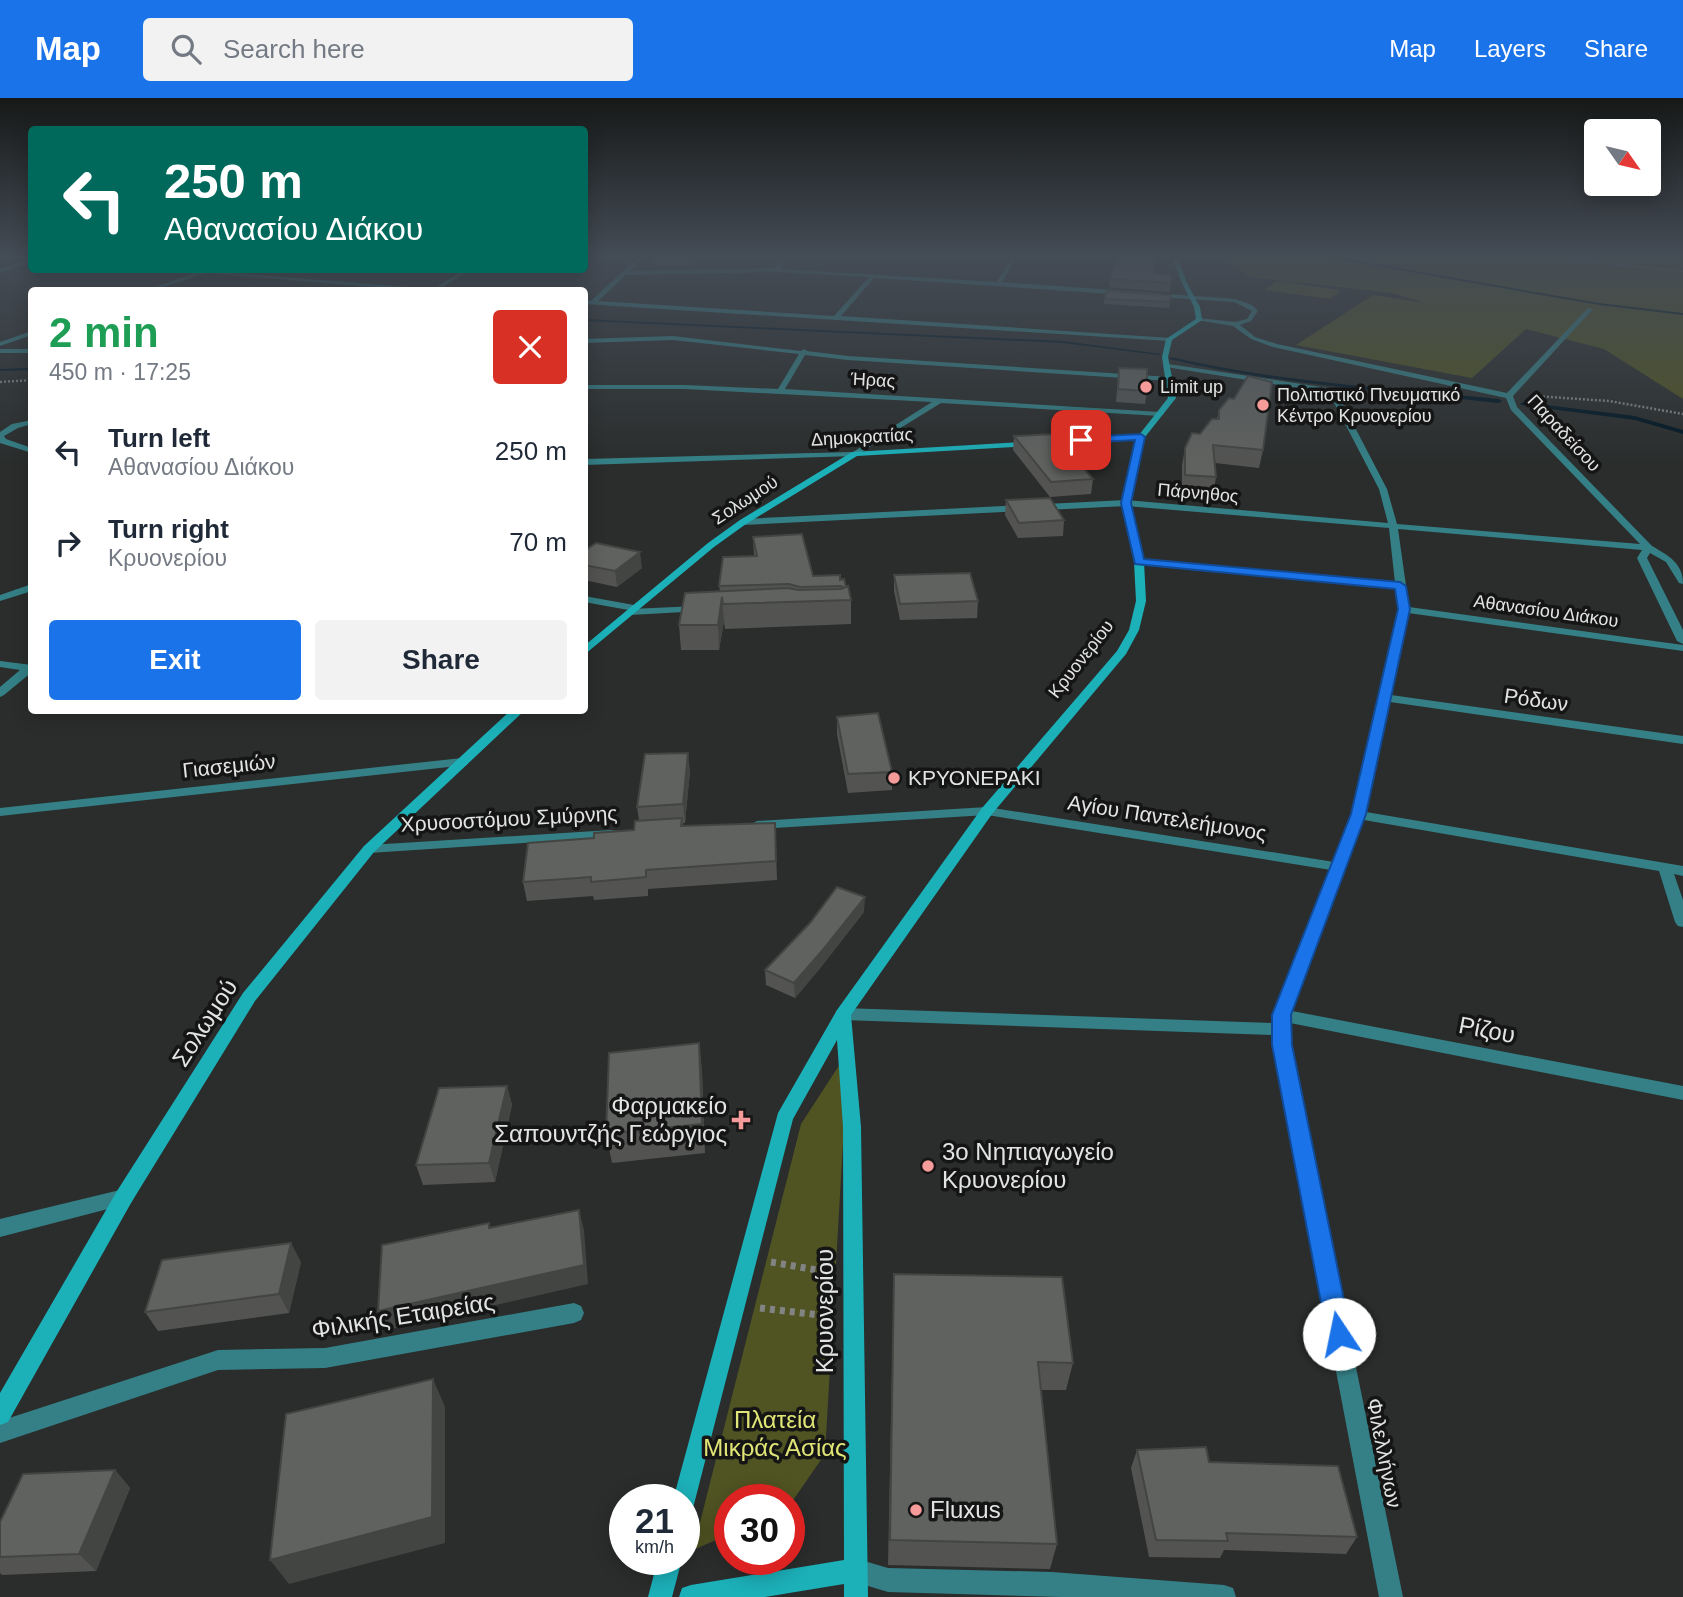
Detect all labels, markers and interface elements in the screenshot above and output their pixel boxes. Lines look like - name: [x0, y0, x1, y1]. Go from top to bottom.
- search box: [143, 18, 633, 81]
- text: Map: [35, 30, 101, 67]
- icon: search: [167, 30, 205, 68]
- text: Search here: [223, 34, 365, 64]
- text: Map: [1389, 35, 1436, 62]
- text: Layers: [1474, 35, 1546, 62]
- text: Share: [1584, 35, 1648, 62]
- north arrow: [1584, 119, 1661, 196]
- map controls: [1584, 119, 1661, 196]
- icon: left: [49, 154, 140, 245]
- text: 250 m: [164, 154, 303, 208]
- text: Αθανασίου Διάκου: [164, 211, 423, 247]
- text: 2 min: [49, 309, 159, 356]
- button: close: [493, 310, 567, 384]
- text: 450 m · 17:25: [49, 359, 191, 385]
- street label: Ήρας: [849, 369, 896, 391]
- place label: Limit up: [1160, 377, 1223, 397]
- marker: Limit up: [1138, 379, 1154, 395]
- place label: Πολιτιστικό Πνευματικό Κέντρο Κρυονερίου: [1277, 385, 1460, 426]
- street label: Παραδείσου: [1524, 391, 1604, 475]
- marker: Πολιτιστικό Πνευματικό Κέντρο Κρυονερίου: [1255, 397, 1271, 413]
- pin: [1051, 410, 1111, 470]
- icon: arrive: [1062, 421, 1100, 459]
- text: Turn left: [108, 423, 210, 453]
- street label: Δημοκρατίας: [810, 424, 914, 450]
- icon: left: [49, 433, 87, 471]
- text: 250 m: [495, 436, 567, 466]
- text: Αθανασίου Διάκου: [108, 454, 294, 480]
- street label: Σολωμού: [709, 472, 781, 528]
- street label: Πάρνηθος: [1157, 479, 1240, 507]
- text: Turn right: [108, 514, 229, 544]
- icon: right: [49, 524, 87, 562]
- text: 70 m: [509, 527, 567, 557]
- text: Κρυονερίου: [108, 545, 227, 571]
- street label: Αθανασίου Διάκου: [1472, 591, 1620, 631]
- street label: Κρυονερίου: [1044, 616, 1118, 702]
- button: Exit: [49, 620, 301, 700]
- button: Share: [315, 620, 567, 700]
- street label: Ρόδων: [1503, 684, 1569, 715]
- street label: Γιασεμιών: [181, 749, 277, 782]
- place label: ΚΡΥΟΝΕΡΑΚΙ: [908, 766, 1041, 789]
- marker: ΚΡΥΟΝΕΡΑΚΙ: [886, 770, 902, 786]
- street label: Αγίου Παντελεήμονος: [1066, 790, 1268, 845]
- street label: Χρυσοστόμου Σμύρνης: [400, 801, 618, 836]
- street label: Σολωμού: [166, 974, 243, 1071]
- street label: Ρίζου: [1457, 1011, 1518, 1048]
- place label: Φαρμακείο Σαπουντζής Γεώργιος: [494, 1092, 727, 1147]
- marker: Φαρμακείο Σαπουντζής Γεώργιος: [733, 1112, 749, 1128]
- place label: 3ο Νηπιαγωγείο Κρυονερίου: [942, 1138, 1114, 1193]
- marker: 3ο Νηπιαγωγείο Κρυονερίου: [920, 1158, 936, 1174]
- street label: Κρυονερίου: [811, 1249, 838, 1373]
- street label: Φιλικής Εταιρείας: [310, 1288, 496, 1343]
- position arrow: [1302, 1297, 1376, 1371]
- street label: Φιλελλήνων: [1363, 1396, 1406, 1510]
- park label: Πλατεία Μικράς Ασίας: [703, 1406, 847, 1461]
- speed limit sign: 30: [714, 1484, 805, 1575]
- place label: Fluxus: [930, 1496, 1001, 1523]
- text: 21: [635, 1501, 674, 1540]
- marker: Fluxus: [908, 1502, 924, 1518]
- text: km/h: [635, 1537, 674, 1557]

